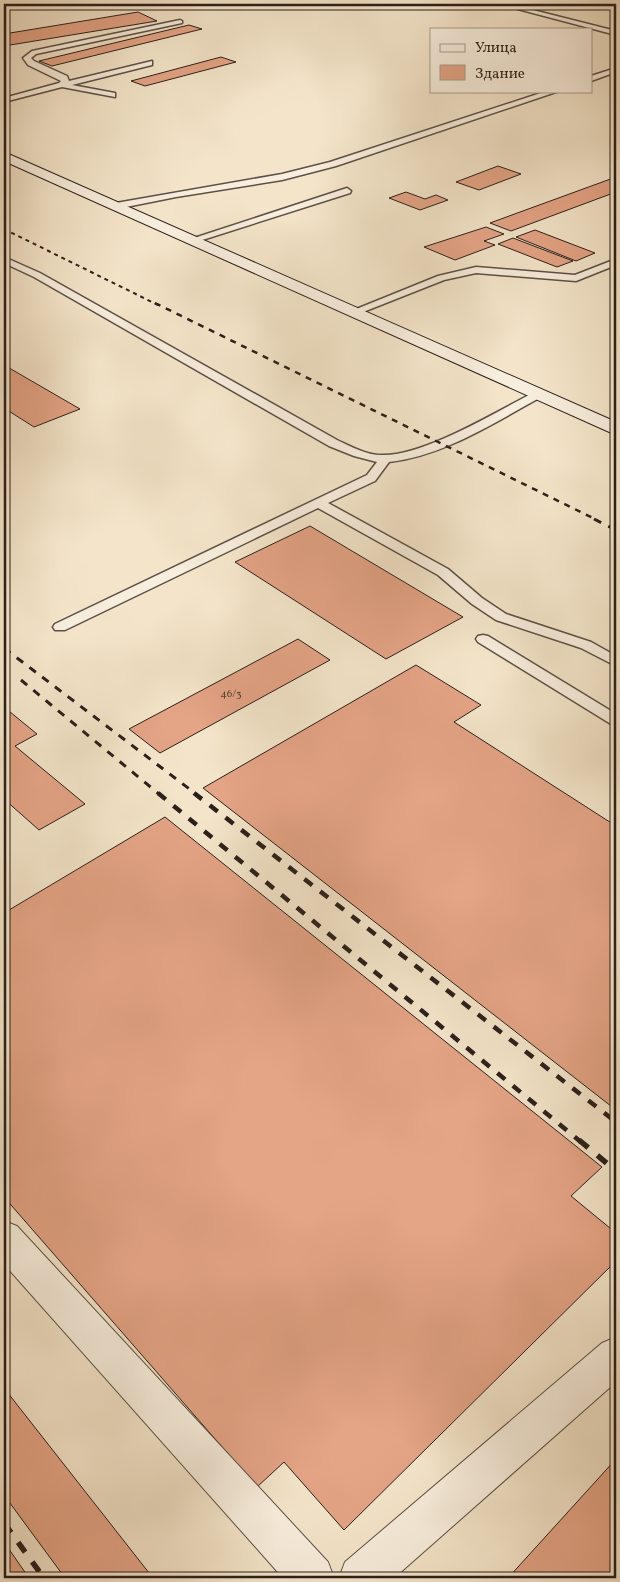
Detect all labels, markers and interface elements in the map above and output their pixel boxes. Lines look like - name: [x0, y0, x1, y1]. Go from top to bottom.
- legend: [430, 28, 592, 92]
- text: Улица: [475, 38, 517, 59]
- text: Здание: [475, 64, 525, 85]
- house number: 46/3: [220, 687, 242, 702]

